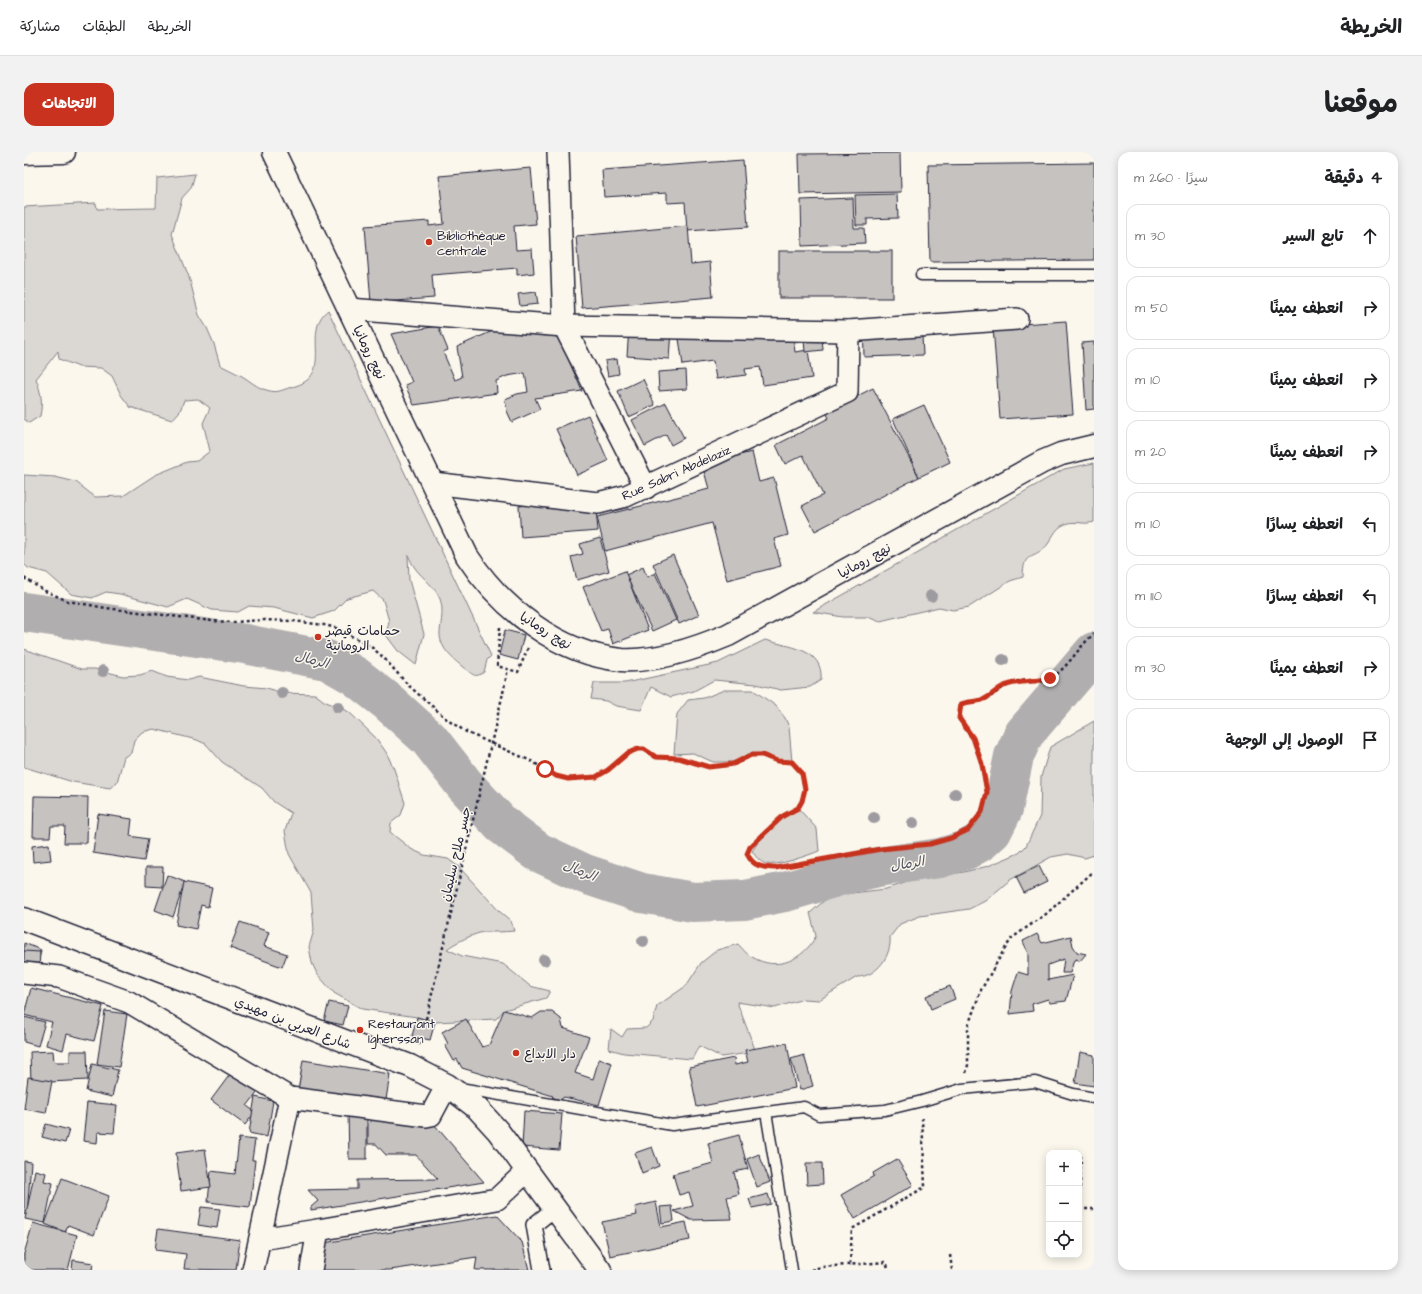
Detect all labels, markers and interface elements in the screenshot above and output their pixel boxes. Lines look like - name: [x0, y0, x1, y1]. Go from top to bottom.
- text: الخريطة: [1340, 14, 1402, 41]
- text: مشاركة: [20, 17, 60, 37]
- text: الطبقات: [82, 17, 126, 37]
- text: الخريطة: [148, 17, 191, 37]
- button: الاتجاهات: [24, 83, 114, 126]
- text: موقعنا: [1324, 84, 1398, 123]
- text: 4 دقيقة: [1324, 166, 1382, 190]
- text: سيرًا · 260 m: [1134, 169, 1208, 187]
- icon: ahead: [1359, 225, 1381, 247]
- text: تابع السير: [1284, 226, 1343, 247]
- place label: Bibliothèque centrale: [437, 227, 506, 260]
- text: 30 m: [1135, 227, 1165, 245]
- marker: Bibliothèque centrale: [424, 237, 434, 247]
- icon: right: [1359, 297, 1381, 319]
- text: انعطف يمينًا: [1270, 298, 1343, 319]
- text: 50 m: [1135, 299, 1168, 317]
- street label: نهج رومانيا: [348, 322, 390, 382]
- icon: right: [1359, 369, 1381, 391]
- text: انعطف يمينًا: [1270, 370, 1343, 391]
- text: 10 m: [1135, 371, 1160, 389]
- street label: Rue Sabri Abdelaziz: [619, 441, 734, 505]
- icon: right: [1359, 441, 1381, 463]
- text: انعطف يمينًا: [1270, 442, 1343, 463]
- text: 20 m: [1135, 443, 1166, 461]
- icon: left: [1359, 513, 1381, 535]
- text: انعطف يسارًا: [1266, 514, 1343, 535]
- text: 10 m: [1135, 515, 1160, 533]
- street label: نهج رومانيا: [835, 539, 894, 583]
- icon: left: [1359, 585, 1381, 607]
- text: انعطف يسارًا: [1266, 586, 1343, 607]
- text: 110 m: [1135, 587, 1162, 605]
- street label: نهج رومانيا: [516, 608, 575, 654]
- place label: حمامات قيصر الرومانية: [325, 622, 400, 655]
- marker: حمامات قيصر الرومانية: [313, 632, 323, 642]
- water label: الرمال: [293, 646, 333, 675]
- icon: right: [1359, 657, 1381, 679]
- text: انعطف يمينًا: [1270, 658, 1343, 679]
- text: 30 m: [1135, 659, 1165, 677]
- route end: [1041, 669, 1059, 687]
- icon: arrive: [1359, 729, 1381, 751]
- text: الوصول إلى الوجهة: [1226, 730, 1343, 751]
- route start: [536, 760, 554, 778]
- street label: جسر ملاح سليمان: [436, 805, 476, 903]
- water label: الرمال: [889, 851, 928, 877]
- water label: الرمال: [560, 855, 601, 888]
- street label: شارع العربي بن مهيدي: [231, 992, 353, 1055]
- place label: Restaurant Igherssan: [368, 1015, 436, 1049]
- marker: Restaurant Igherssan: [355, 1025, 365, 1035]
- place label: دار الابداع: [524, 1045, 576, 1063]
- marker: دار الابداع: [511, 1048, 521, 1058]
- map controls: [1046, 1150, 1082, 1258]
- button: +: [1046, 1150, 1082, 1186]
- button: −: [1046, 1186, 1082, 1222]
- button: locate: [1046, 1222, 1082, 1258]

